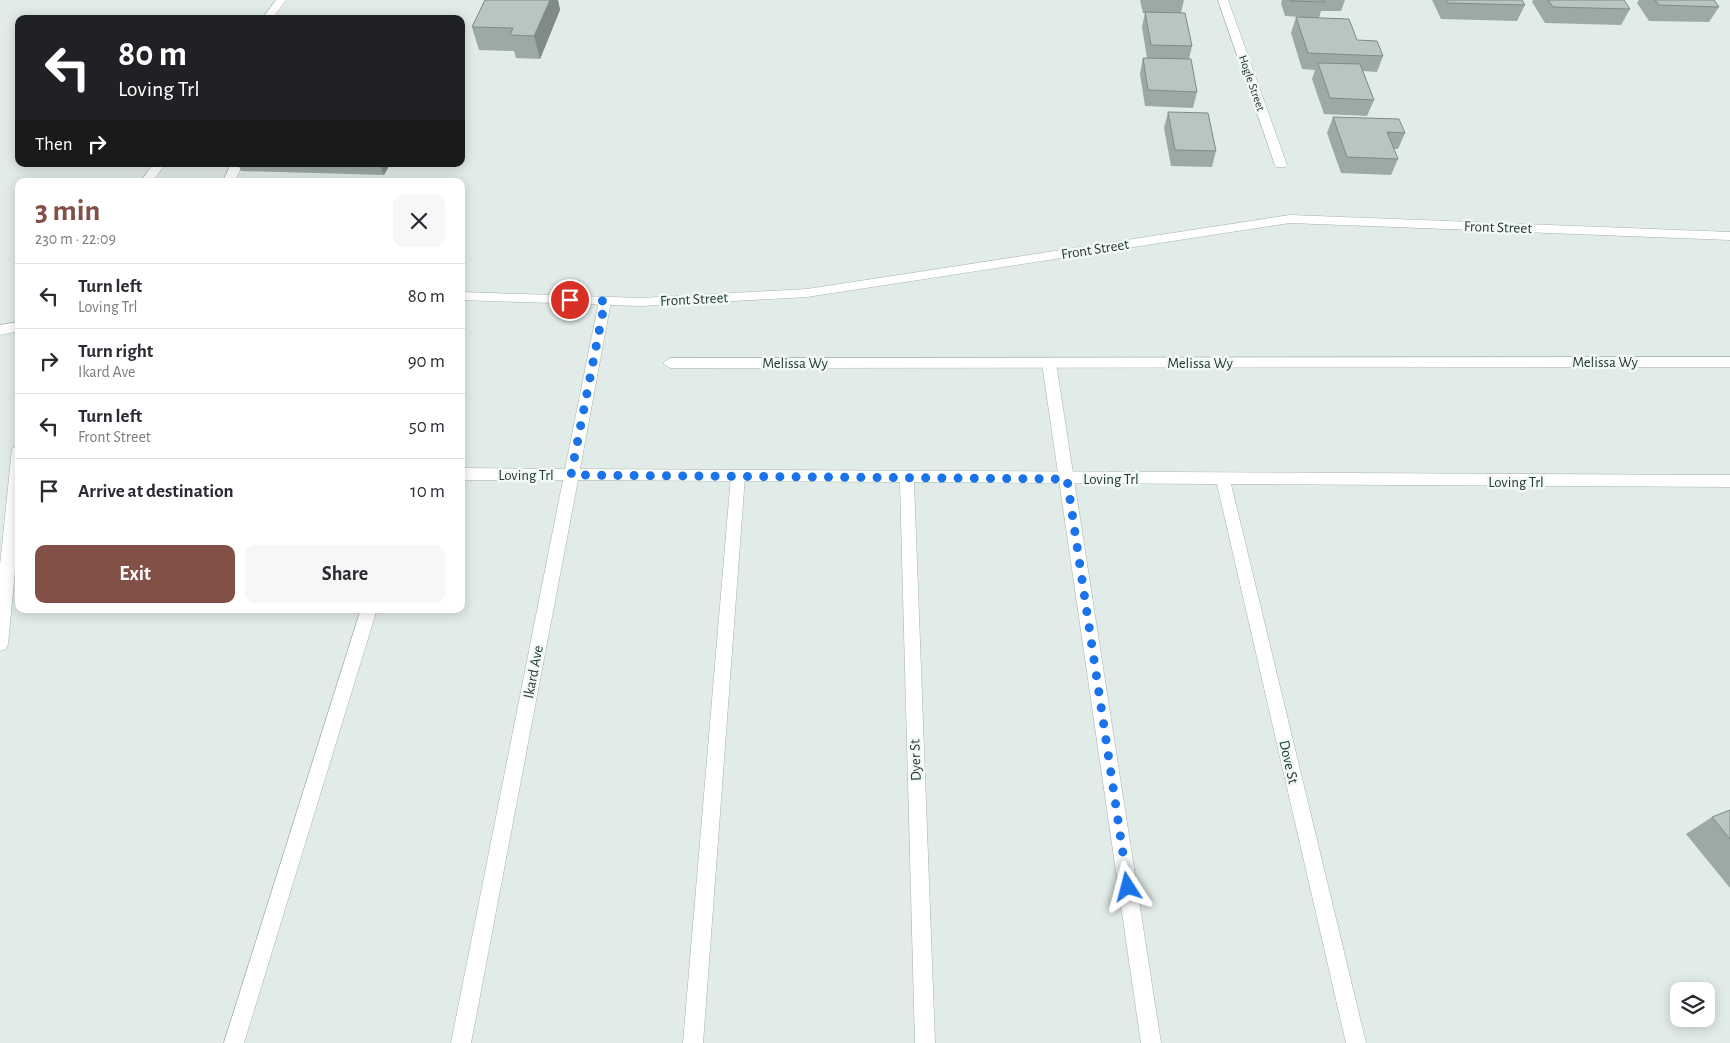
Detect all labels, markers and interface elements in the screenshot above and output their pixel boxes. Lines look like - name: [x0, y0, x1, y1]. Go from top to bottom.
- icon: left: [35, 35, 100, 100]
- text: 80 m: [118, 37, 187, 72]
- street label: Hogle Street: [1237, 53, 1267, 113]
- text: Loving Trl: [118, 78, 200, 100]
- icon: right: [83, 130, 111, 158]
- text: Then: [35, 135, 73, 154]
- button: close: [393, 195, 445, 247]
- text: 3 min: [35, 196, 100, 226]
- street label: Front Street: [1464, 219, 1533, 236]
- text: 230 m · 22:09: [35, 231, 116, 247]
- street label: Front Street: [1060, 237, 1130, 262]
- text: Turn left: [78, 277, 142, 296]
- pin: [549, 279, 591, 321]
- icon: left: [35, 282, 63, 310]
- icon: arrive: [556, 286, 584, 314]
- text: 80 m: [408, 287, 445, 306]
- street label: Front Street: [660, 290, 729, 309]
- text: Loving Trl: [78, 299, 137, 315]
- text: Turn right: [78, 342, 153, 361]
- icon: right: [35, 347, 63, 375]
- text: 90 m: [408, 352, 445, 371]
- street label: Melissa Wy: [1572, 355, 1638, 370]
- street label: Melissa Wy: [762, 356, 828, 371]
- street label: Melissa Wy: [1167, 356, 1233, 371]
- text: Ikard Ave: [78, 364, 135, 380]
- text: Turn left: [78, 407, 142, 426]
- icon: left: [35, 412, 63, 440]
- text: 50 m: [409, 417, 445, 436]
- text: Front Street: [78, 429, 151, 445]
- street label: Loving Trl: [498, 468, 554, 483]
- street label: Loving Trl: [1083, 472, 1139, 487]
- street label: Loving Trl: [1488, 475, 1544, 490]
- icon: arrive: [35, 477, 63, 505]
- text: Arrive at destination: [78, 482, 234, 501]
- text: 10 m: [410, 482, 445, 501]
- button: Exit: [35, 545, 235, 603]
- button: Share: [245, 545, 445, 603]
- street label: Ikard Ave: [521, 644, 546, 700]
- street label: Dyer St: [907, 739, 924, 781]
- street label: Dove St: [1276, 739, 1301, 786]
- position arrow: [1101, 860, 1153, 912]
- map controls: [1670, 982, 1715, 1027]
- button: layers: [1670, 982, 1715, 1027]

